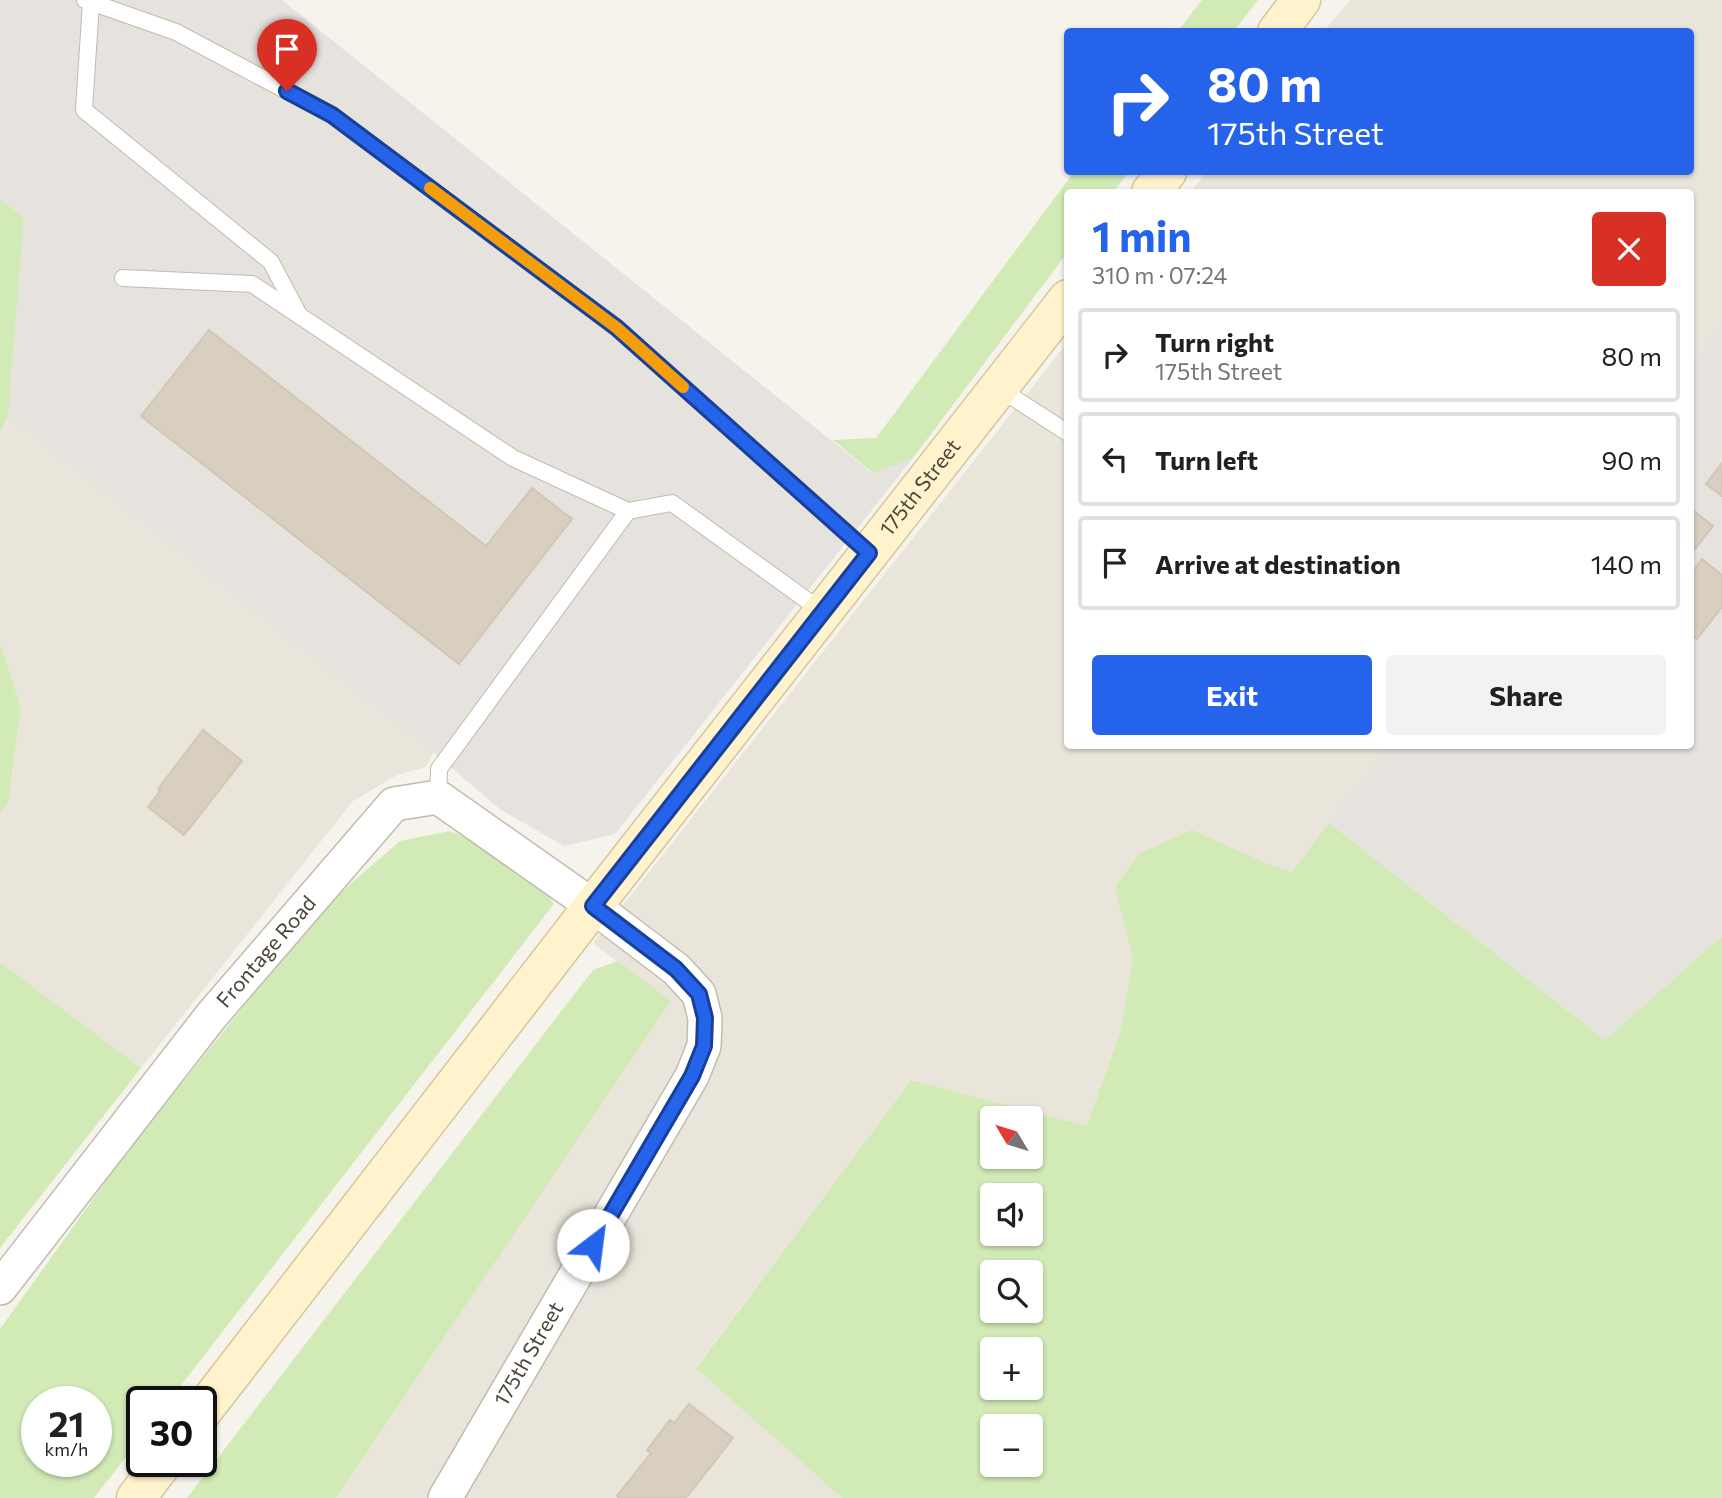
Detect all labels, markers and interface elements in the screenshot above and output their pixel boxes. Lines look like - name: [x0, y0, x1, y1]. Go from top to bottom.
- pin: [257, 19, 317, 91]
- icon: arrive: [268, 30, 306, 68]
- text: 80 m: [1207, 52, 1322, 112]
- icon: right: [1092, 56, 1183, 147]
- text: 175th Street: [1207, 112, 1384, 152]
- text: 1 min: [1092, 209, 1192, 261]
- button: close: [1592, 212, 1666, 286]
- text: 310 m · 07:24: [1092, 261, 1227, 289]
- text: Turn right: [1155, 326, 1274, 357]
- icon: right: [1096, 336, 1134, 374]
- text: 80 m: [1602, 340, 1662, 371]
- text: 175th Street: [1155, 357, 1282, 385]
- street label: 175th Street: [873, 433, 965, 540]
- icon: left: [1096, 440, 1134, 478]
- text: Turn left: [1155, 444, 1258, 475]
- text: 90 m: [1602, 444, 1662, 475]
- icon: arrive: [1096, 544, 1134, 582]
- text: Arrive at destination: [1155, 548, 1401, 579]
- text: 140 m: [1591, 548, 1662, 579]
- button: Exit: [1092, 655, 1372, 735]
- button: Share: [1386, 655, 1666, 735]
- street label: Frontage Road: [210, 890, 320, 1012]
- north arrow: [980, 1106, 1043, 1169]
- map controls: [980, 1106, 1043, 1477]
- button: sound: [980, 1183, 1043, 1246]
- position arrow: [556, 1208, 630, 1282]
- button: search: [980, 1260, 1043, 1323]
- street label: 175th Street: [488, 1297, 568, 1410]
- button: +: [980, 1337, 1043, 1400]
- speed limit sign: 30: [126, 1386, 217, 1477]
- text: 21: [49, 1401, 84, 1444]
- button: −: [980, 1414, 1043, 1477]
- text: km/h: [45, 1438, 88, 1460]

